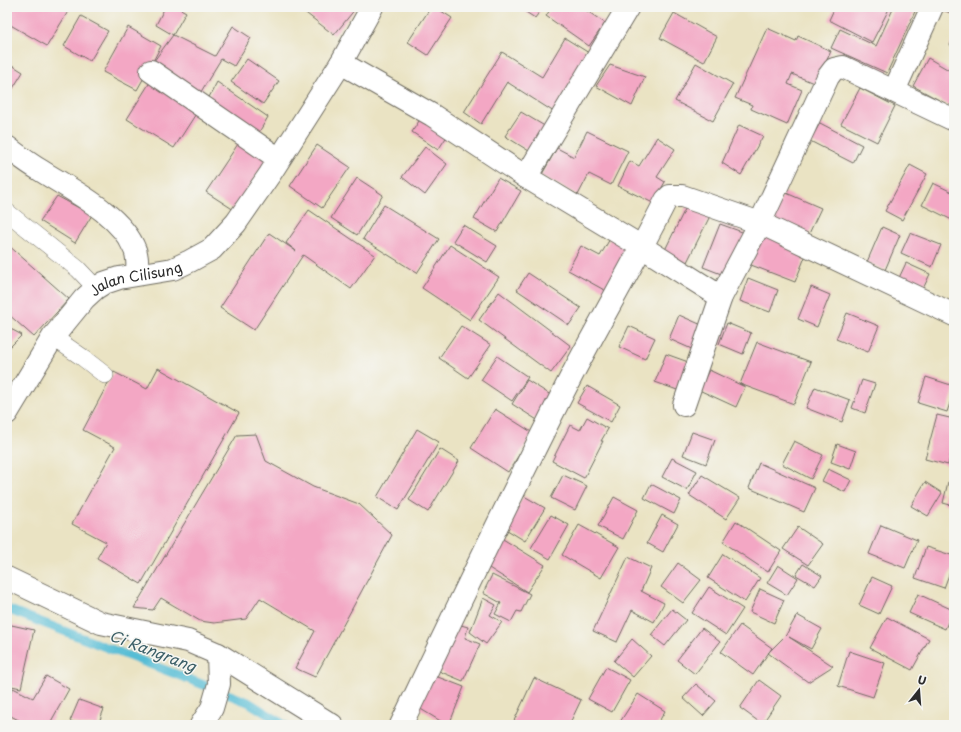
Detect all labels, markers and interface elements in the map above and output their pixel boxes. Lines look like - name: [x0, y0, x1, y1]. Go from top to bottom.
- street label: Jalan Cilisung: [84, 256, 185, 300]
- water label: Ci Rangrang: [107, 623, 201, 677]
- north arrow: [899, 670, 939, 710]
- text: U: [916, 671, 929, 689]

